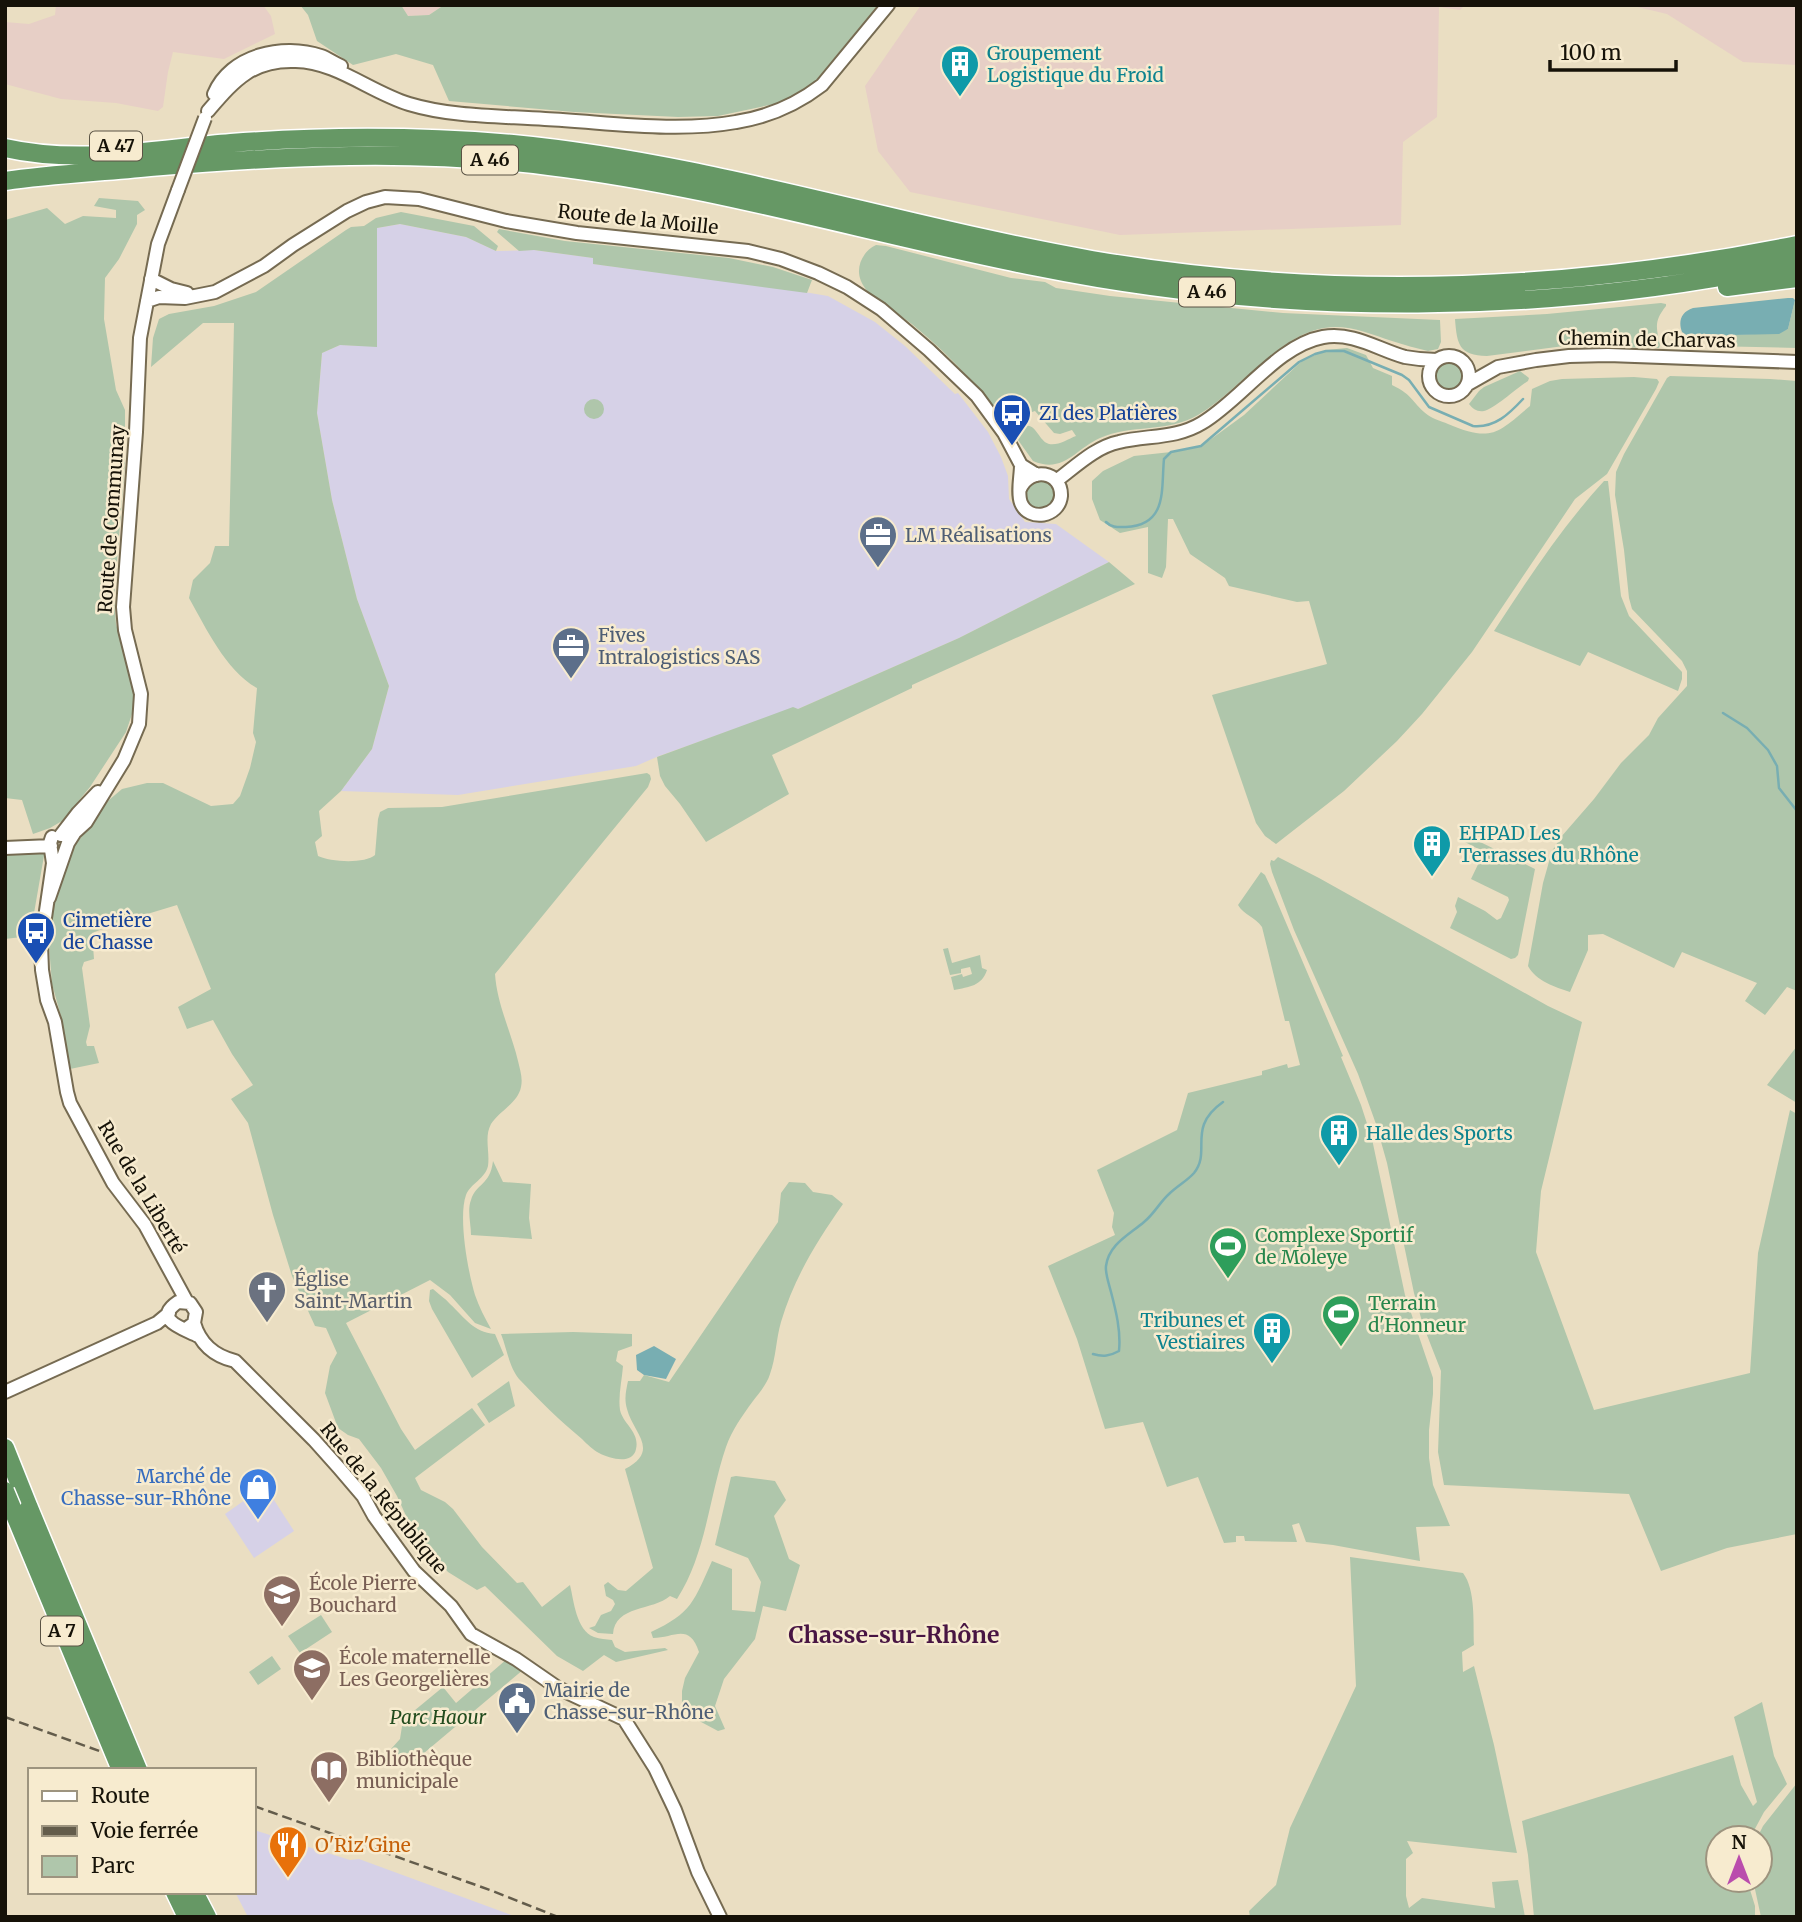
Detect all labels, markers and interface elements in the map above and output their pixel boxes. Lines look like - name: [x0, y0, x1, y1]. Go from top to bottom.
- scale bar: [1550, 28, 1676, 72]
- text: 100 m: [1560, 39, 1622, 66]
- place label: Groupement Logistique du Froid: [987, 41, 1164, 87]
- building icon: Groupement Logistique du Froid: [939, 43, 981, 98]
- road number: A 47: [90, 132, 142, 160]
- road number: A 46: [462, 146, 518, 174]
- street label: Route de la Moille: [557, 199, 720, 239]
- road number: A 46: [1179, 278, 1235, 306]
- street label: Chemin de Charvas: [1558, 325, 1736, 353]
- bus stop icon: ZI des Platières: [991, 392, 1033, 447]
- place label: ZI des Platières: [1039, 401, 1177, 425]
- street label: Route de Communay: [92, 424, 130, 614]
- office icon: LM Réalisations: [857, 514, 899, 569]
- place label: LM Réalisations: [905, 523, 1052, 547]
- place label: Fives Intralogistics SAS: [598, 623, 760, 669]
- office icon: Fives Intralogistics SAS: [550, 625, 592, 680]
- place label: EHPAD Les Terrasses du Rhône: [1459, 821, 1639, 867]
- building icon: EHPAD Les Terrasses du Rhône: [1411, 823, 1453, 878]
- place label: Cimetière de Chasse: [63, 908, 153, 954]
- bus stop icon: Cimetière de Chasse: [15, 910, 57, 965]
- building icon: Halle des Sports: [1318, 1112, 1360, 1167]
- street label: Rue de la Liberté: [93, 1116, 191, 1258]
- place label: Halle des Sports: [1366, 1121, 1513, 1145]
- place label: Complexe Sportif de Moleye: [1255, 1223, 1414, 1269]
- sports icon: Complexe Sportif de Moleye: [1207, 1225, 1249, 1280]
- place label: Église Saint-Martin: [294, 1267, 413, 1313]
- church icon: Église Saint-Martin: [246, 1269, 288, 1324]
- place label: Terrain d'Honneur: [1368, 1291, 1466, 1337]
- sports icon: Terrain d'Honneur: [1320, 1293, 1362, 1348]
- place label: Tribunes et Vestiaires: [1140, 1308, 1246, 1354]
- building icon: Tribunes et Vestiaires: [1251, 1310, 1293, 1365]
- street label: Rue de la République: [315, 1417, 453, 1579]
- place label: Marché de Chasse-sur-Rhône: [61, 1464, 231, 1510]
- shop icon: Marché de Chasse-sur-Rhône: [237, 1466, 279, 1521]
- place label: École Pierre Bouchard: [309, 1571, 417, 1617]
- school or university icon: École Pierre Bouchard: [261, 1573, 303, 1628]
- road number: A 7: [41, 1616, 83, 1646]
- district label: Chasse-sur-Rhône: [789, 1620, 999, 1649]
- place label: École maternelle Les Georgelières: [339, 1645, 491, 1691]
- school or university icon: École maternelle Les Georgelières: [291, 1647, 333, 1702]
- place label: Mairie de Chasse-sur-Rhône: [544, 1678, 714, 1724]
- public building icon: Mairie de Chasse-sur-Rhône: [496, 1680, 538, 1735]
- park label: Parc Haour: [390, 1705, 487, 1729]
- place label: Bibliothèque municipale: [356, 1747, 472, 1793]
- library icon: Bibliothèque municipale: [308, 1749, 350, 1804]
- legend: [28, 1768, 256, 1894]
- text: Route: [91, 1782, 149, 1809]
- text: Voie ferrée: [90, 1817, 198, 1844]
- restaurant icon: O'Riz'Gine: [267, 1824, 309, 1879]
- north arrow: [1704, 1824, 1774, 1894]
- text: N: [1731, 1830, 1747, 1854]
- place label: O'Riz'Gine: [315, 1833, 411, 1857]
- text: Parc: [91, 1852, 135, 1879]

